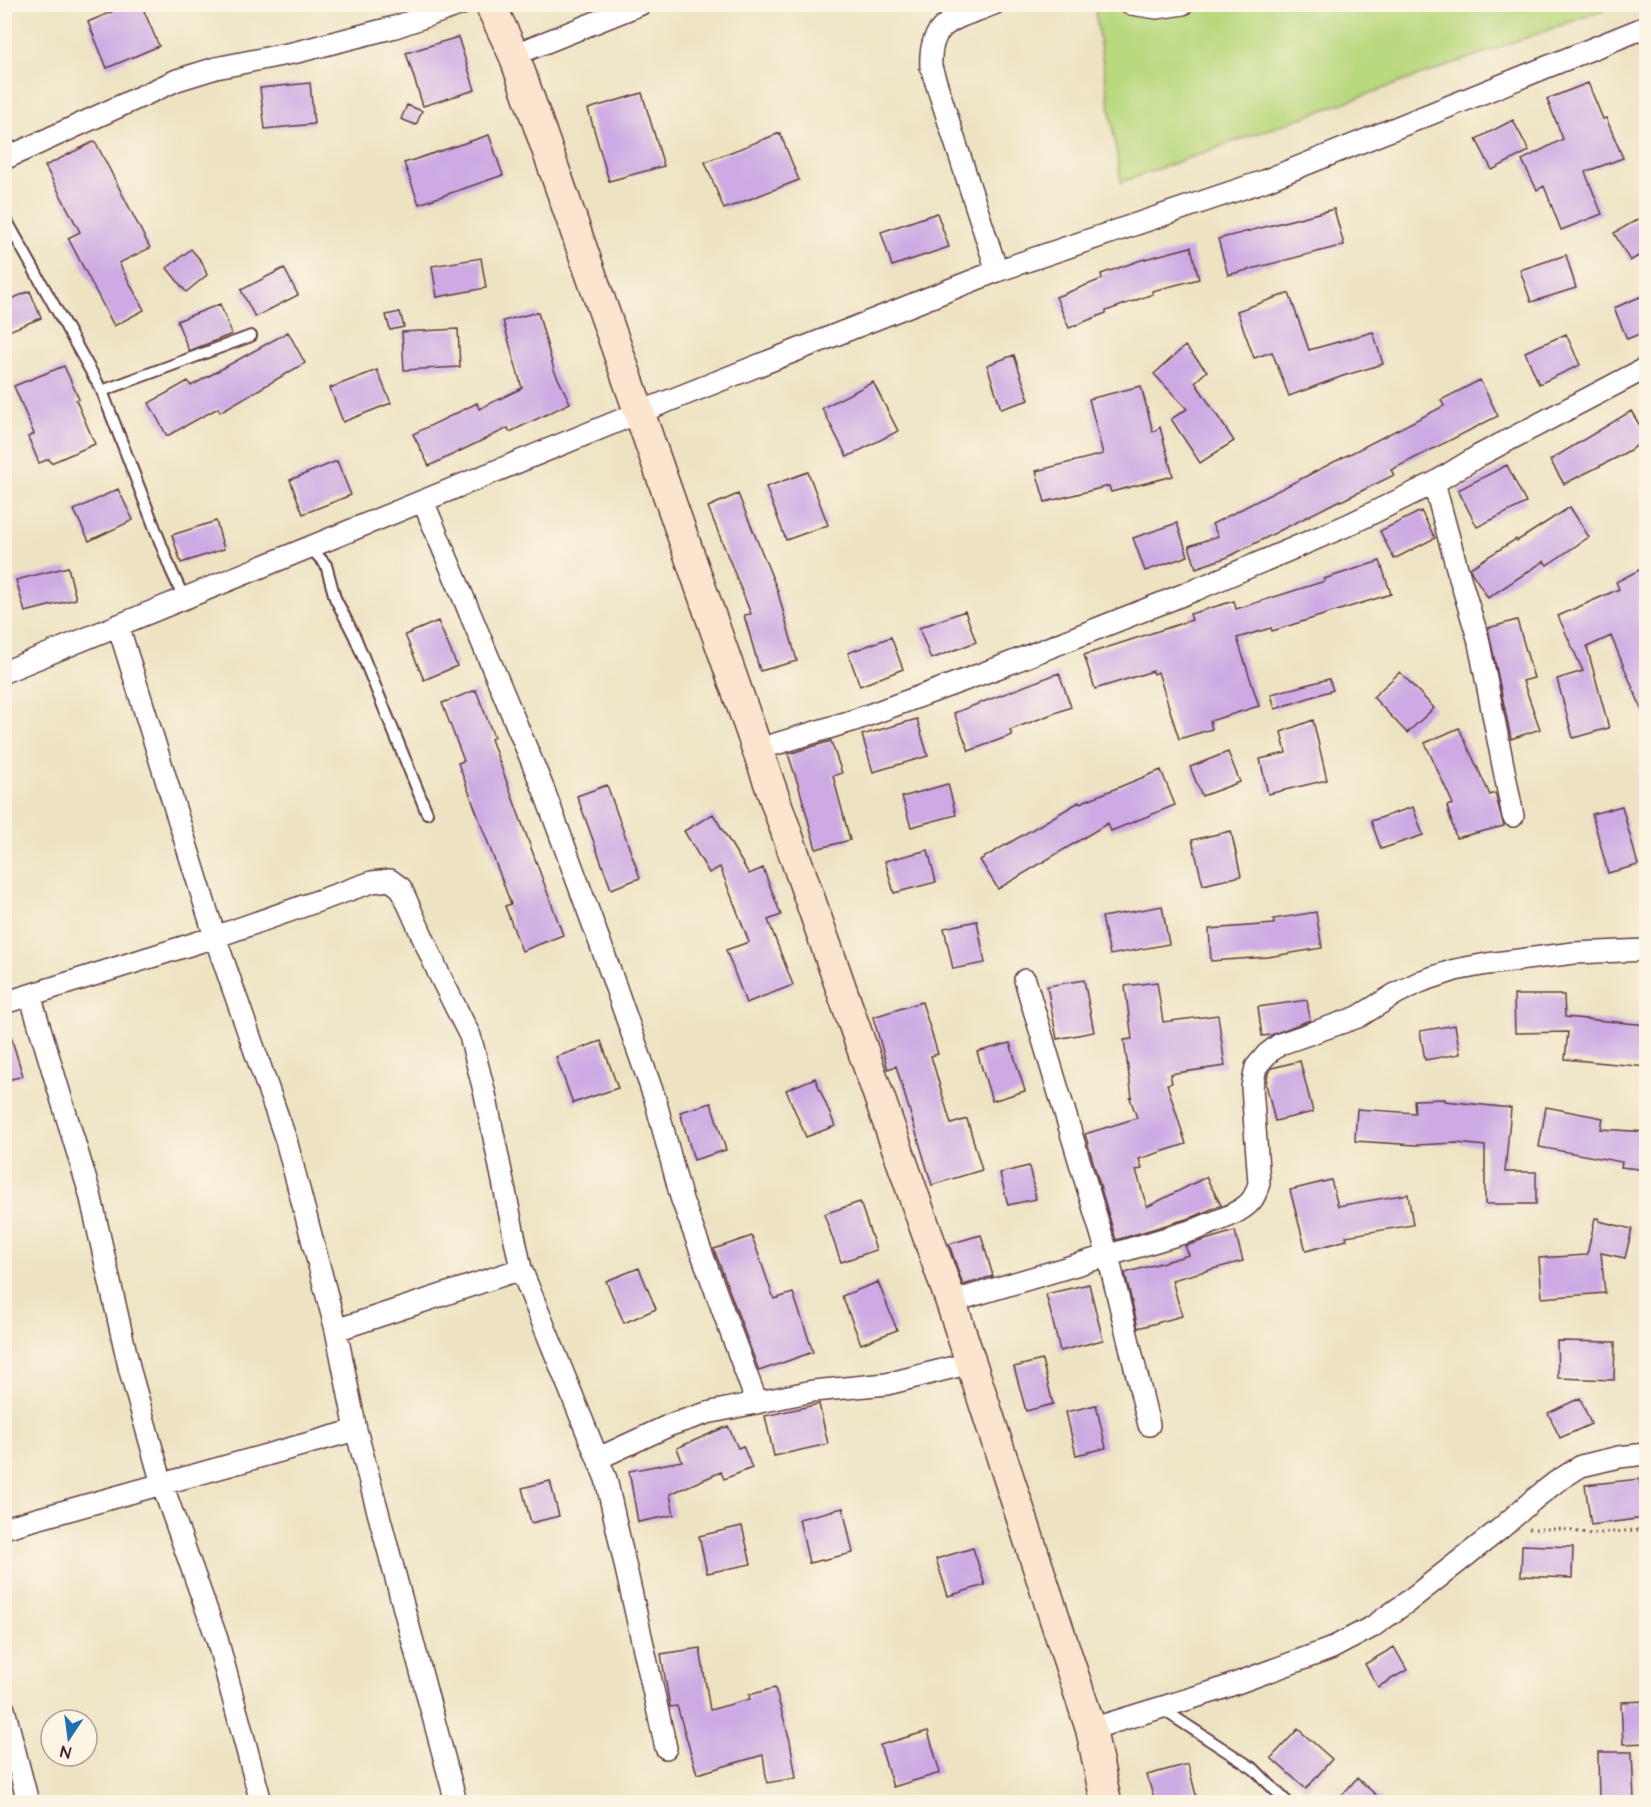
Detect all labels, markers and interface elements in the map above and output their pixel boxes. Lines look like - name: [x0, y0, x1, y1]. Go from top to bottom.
- north arrow: [39, 1708, 99, 1768]
- text: N: [58, 1740, 73, 1763]

